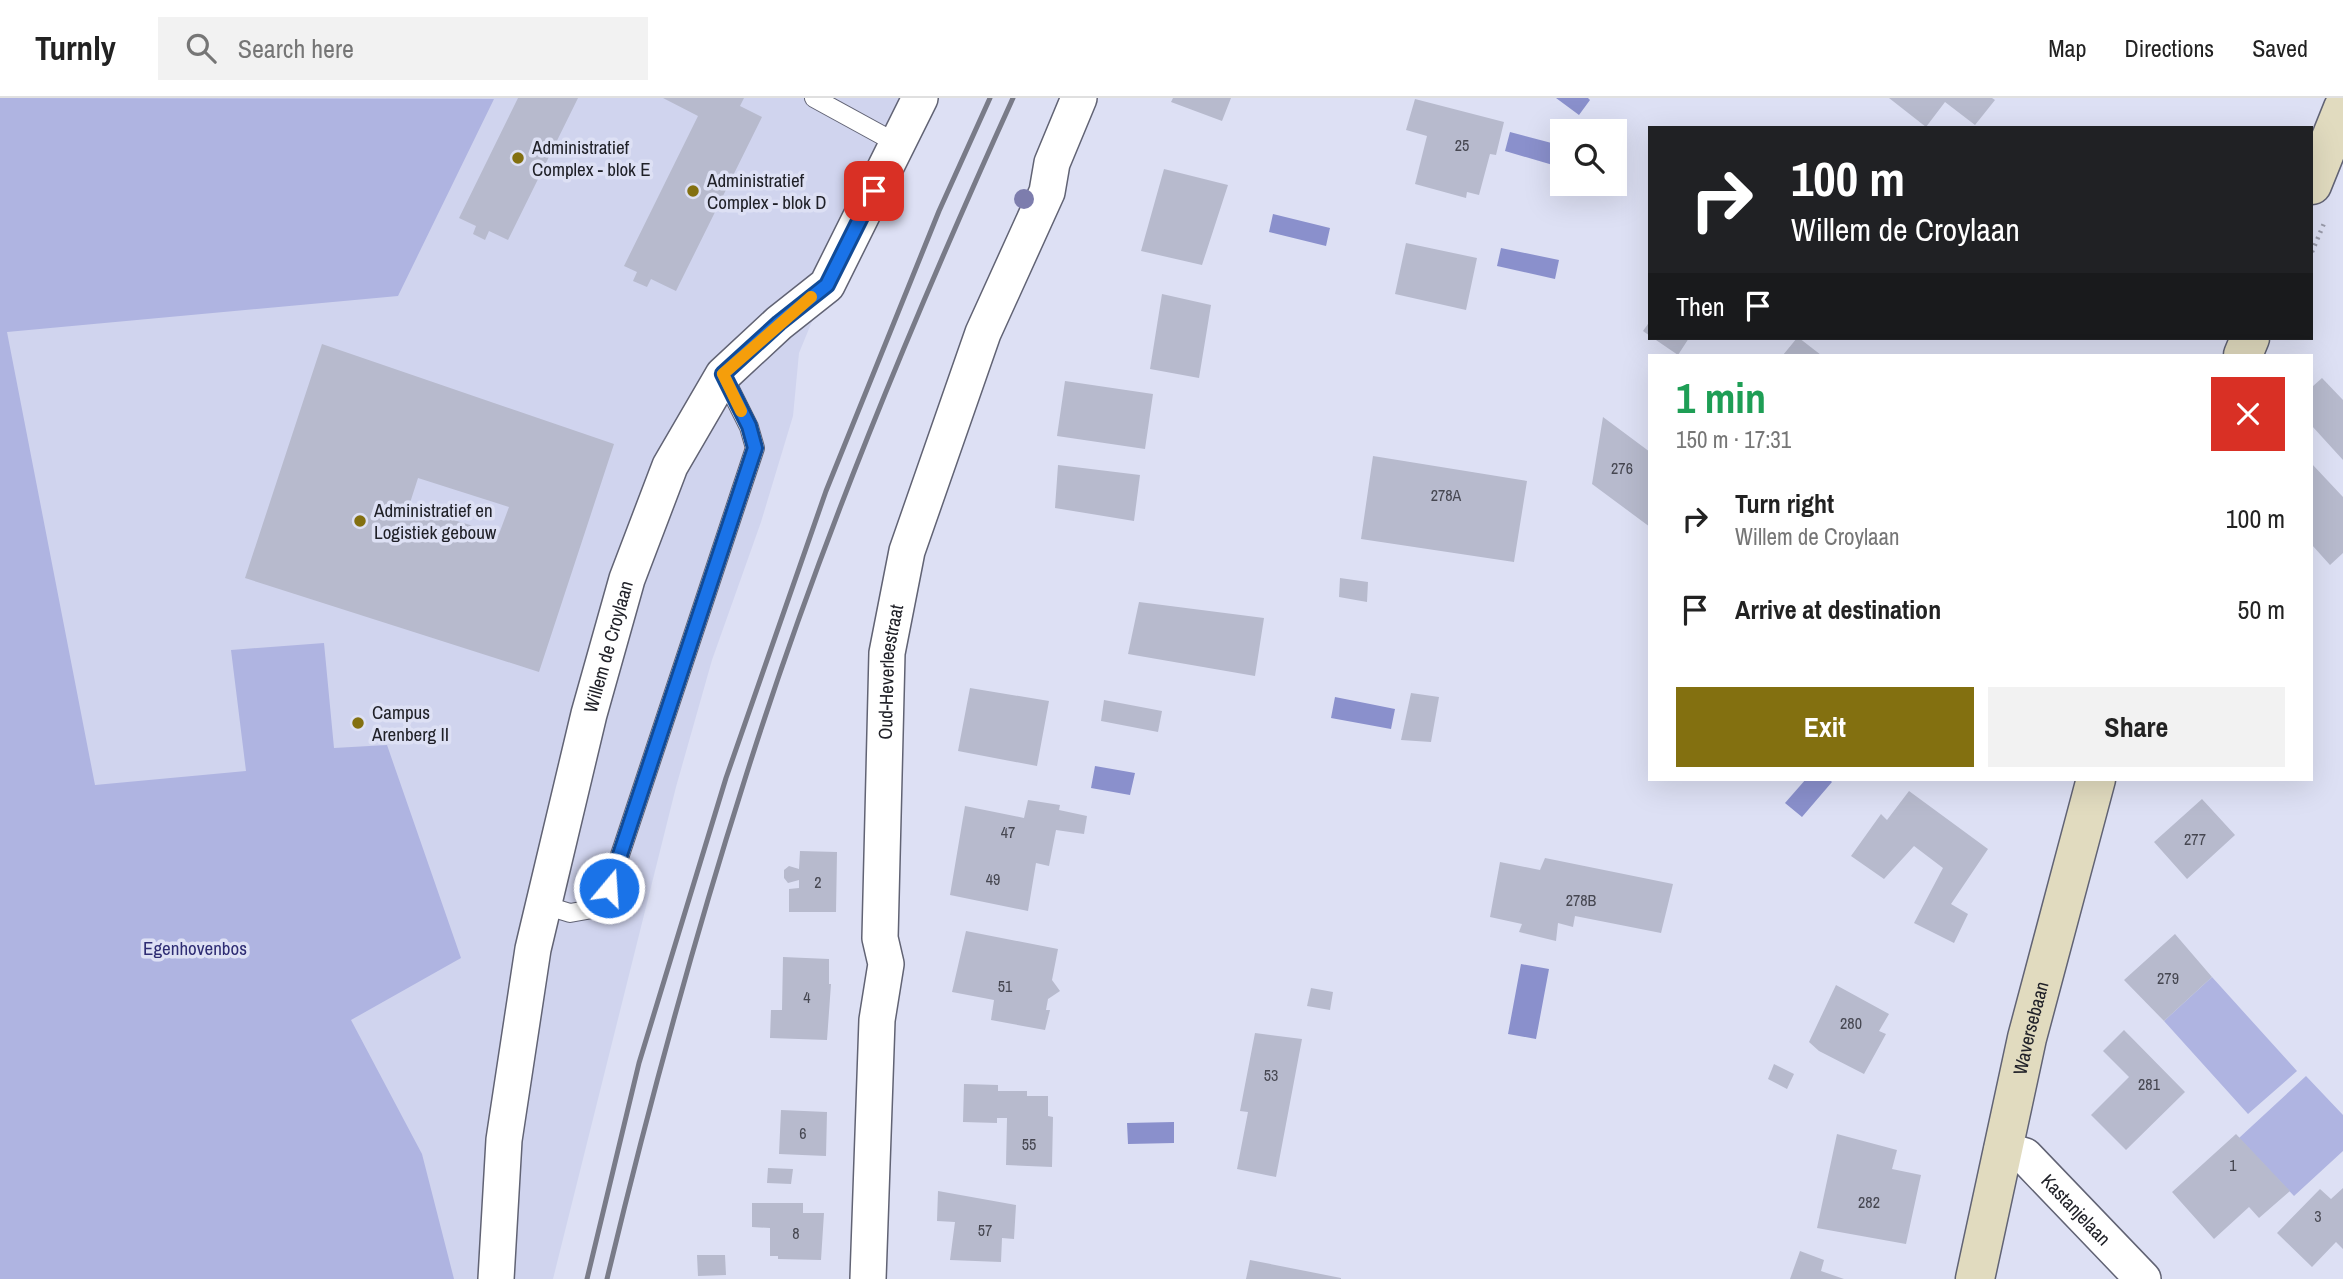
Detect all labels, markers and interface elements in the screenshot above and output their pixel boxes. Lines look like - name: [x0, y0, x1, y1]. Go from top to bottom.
- search box: [158, 17, 648, 80]
- text: Turnly: [35, 26, 116, 70]
- icon: search: [182, 29, 220, 67]
- text: Search here: [238, 31, 354, 66]
- text: Map: [2048, 32, 2086, 64]
- text: Directions: [2124, 32, 2214, 64]
- text: Saved: [2252, 32, 2308, 64]
- map controls: [1550, 119, 1627, 196]
- button: search: [1550, 119, 1627, 196]
- place label: Administratief Complex - blok E: [531, 134, 651, 182]
- house number: 25: [1455, 134, 1469, 156]
- text: 100 m: [1791, 145, 1905, 211]
- marker: Administratief Complex - blok E: [510, 150, 526, 166]
- icon: right: [1676, 154, 1767, 245]
- pin: [844, 161, 904, 221]
- place label: Administratief Complex - blok D: [706, 167, 826, 215]
- icon: arrive: [855, 172, 893, 210]
- marker: Administratief Complex - blok D: [685, 183, 701, 199]
- text: Willem de Croylaan: [1791, 208, 2020, 251]
- icon: arrive: [1739, 287, 1777, 325]
- text: Then: [1676, 289, 1725, 324]
- text: 1 min: [1676, 370, 1766, 426]
- button: close: [2211, 377, 2285, 451]
- text: 150 m · 17:31: [1676, 424, 1791, 455]
- house number: 276: [1611, 457, 1633, 479]
- house number: 278A: [1431, 484, 1462, 506]
- text: Turn right: [1735, 486, 1834, 521]
- place label: Administratief en Logistiek gebouw: [373, 497, 497, 545]
- icon: right: [1676, 500, 1714, 538]
- text: 100 m: [2226, 501, 2285, 536]
- marker: Administratief en Logistiek gebouw: [352, 513, 368, 529]
- text: Willem de Croylaan: [1735, 521, 1900, 552]
- street label: Willem de Croylaan: [577, 578, 639, 716]
- icon: arrive: [1676, 591, 1714, 629]
- text: Arrive at destination: [1735, 592, 1941, 627]
- text: 50 m: [2238, 592, 2285, 627]
- street label: Oud-Heverleestraat: [872, 601, 909, 740]
- button: Exit: [1676, 687, 1974, 767]
- button: Share: [1988, 687, 2285, 767]
- place label: Campus Arenberg II: [371, 699, 449, 747]
- marker: Campus Arenberg II: [350, 715, 366, 731]
- house number: 47: [1001, 821, 1015, 843]
- house number: 277: [2184, 828, 2206, 850]
- position arrow: [572, 851, 646, 925]
- house number: 49: [986, 868, 1000, 890]
- house number: 2: [814, 871, 822, 893]
- house number: 278B: [1566, 889, 1597, 911]
- park label: Egenhovenbos: [143, 935, 247, 961]
- house number: 279: [2157, 967, 2179, 989]
- house number: 51: [998, 975, 1013, 997]
- street label: Waversebaan: [2006, 978, 2055, 1077]
- house number: 4: [803, 986, 811, 1008]
- house number: 280: [1840, 1012, 1862, 1034]
- house number: 53: [1264, 1064, 1278, 1086]
- house number: 281: [2138, 1073, 2161, 1095]
- house number: 6: [799, 1122, 807, 1144]
- house number: 55: [1022, 1133, 1036, 1155]
- house number: 1: [2229, 1154, 2237, 1176]
- street label: Kastanjelaan: [2036, 1168, 2117, 1251]
- house number: 282: [1858, 1191, 1880, 1213]
- house number: 3: [2314, 1205, 2322, 1227]
- house number: 57: [978, 1219, 992, 1241]
- house number: 8: [792, 1222, 800, 1244]

